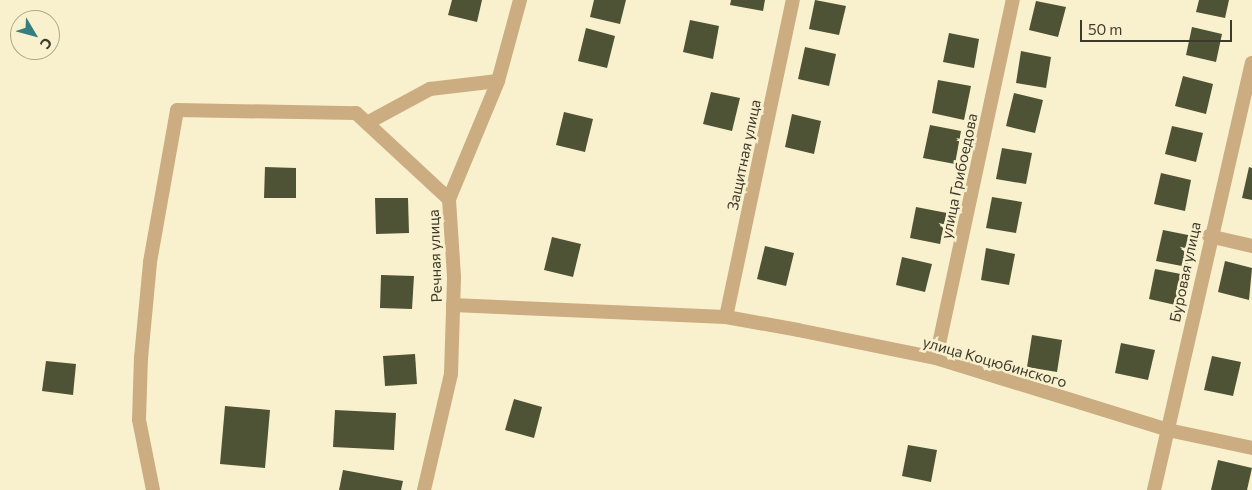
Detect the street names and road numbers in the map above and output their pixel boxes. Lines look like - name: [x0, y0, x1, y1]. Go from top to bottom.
- street label: Защитная улица: [723, 98, 765, 212]
- street label: улица Грибоедова: [937, 112, 981, 240]
- street label: Речная улица: [424, 209, 446, 303]
- street label: Буровая улица: [1166, 220, 1204, 324]
- street label: улица Коцюбинского: [921, 333, 1069, 391]

